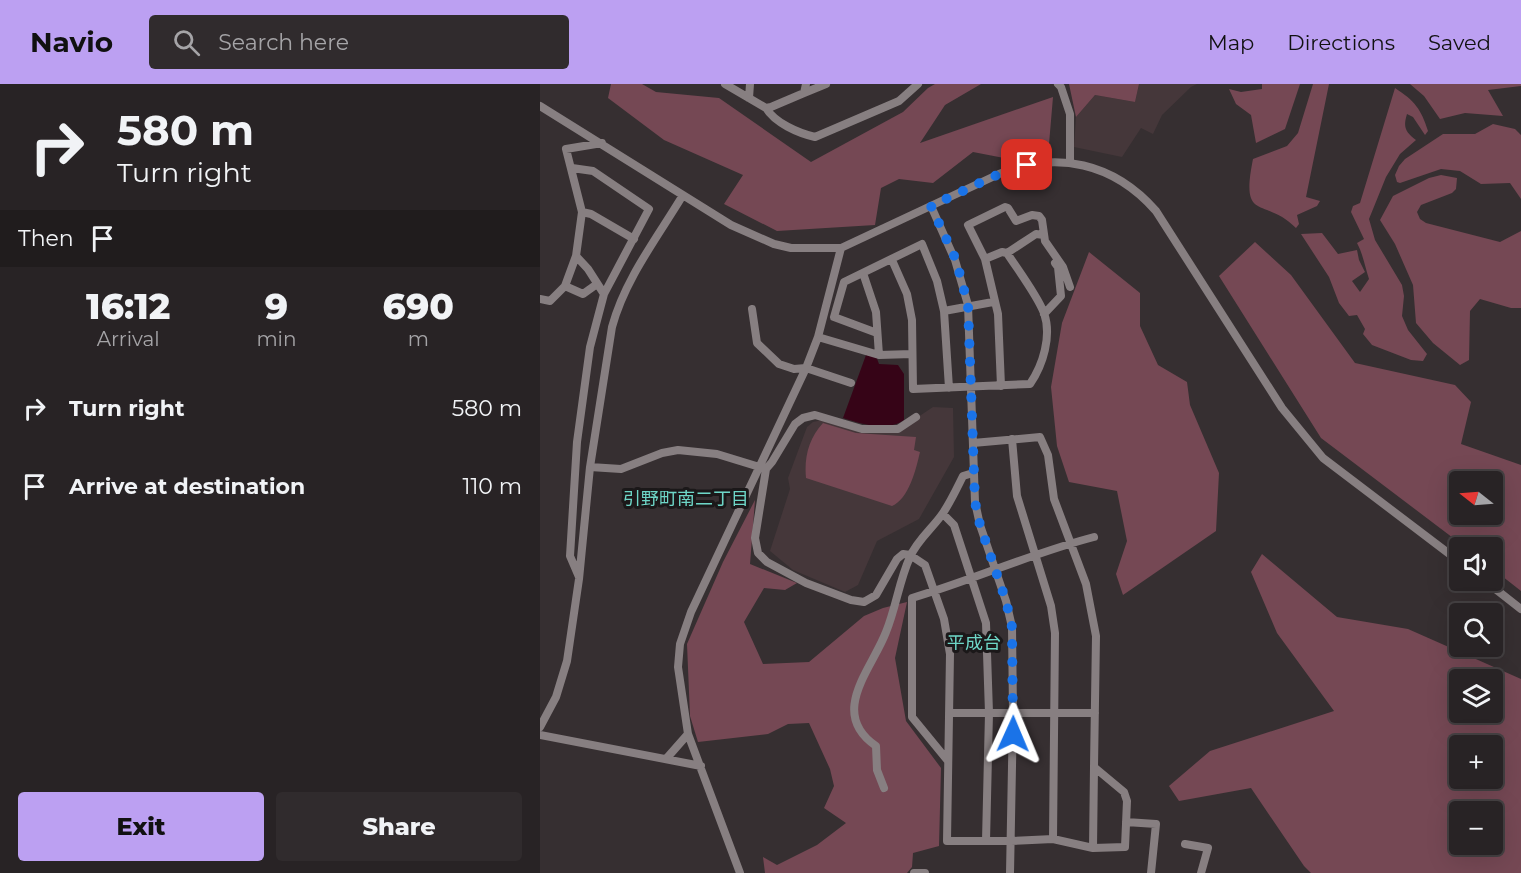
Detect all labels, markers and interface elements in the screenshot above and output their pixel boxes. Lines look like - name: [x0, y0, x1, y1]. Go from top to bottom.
- search box: [149, 15, 569, 69]
- text: Navio: [30, 25, 113, 59]
- icon: search: [170, 26, 203, 59]
- text: Search here: [218, 29, 349, 56]
- text: Map: [1208, 30, 1254, 55]
- text: Directions: [1287, 30, 1395, 55]
- text: Saved: [1428, 30, 1491, 55]
- text: 580 m: [117, 104, 254, 156]
- icon: right: [18, 108, 96, 186]
- pin: [1001, 139, 1052, 190]
- icon: arrive: [1010, 148, 1043, 181]
- text: Turn right: [117, 156, 252, 189]
- icon: arrive: [86, 222, 119, 255]
- text: Then: [18, 225, 74, 252]
- text: 16:12: [86, 284, 170, 328]
- text: 9: [265, 284, 288, 328]
- text: 690: [383, 284, 454, 328]
- text: Arrival: [97, 327, 160, 351]
- text: min: [256, 327, 297, 351]
- text: m: [408, 327, 429, 351]
- icon: right: [18, 392, 51, 425]
- text: Turn right: [69, 395, 184, 422]
- text: 580 m: [452, 395, 522, 422]
- icon: arrive: [18, 470, 51, 503]
- north arrow: [1449, 471, 1503, 525]
- map controls: [1449, 471, 1503, 855]
- text: Arrive at destination: [69, 473, 305, 500]
- text: 110 m: [462, 473, 522, 500]
- district label: 引野町南二丁目: [623, 488, 749, 510]
- button: sound: [1449, 537, 1503, 591]
- button: search: [1449, 603, 1503, 657]
- district label: 平成台: [947, 632, 1001, 654]
- button: layers: [1449, 669, 1503, 723]
- position arrow: [981, 702, 1045, 766]
- button: +: [1449, 735, 1503, 789]
- button: Exit: [18, 792, 264, 861]
- button: Share: [276, 792, 522, 861]
- button: −: [1449, 801, 1503, 855]

